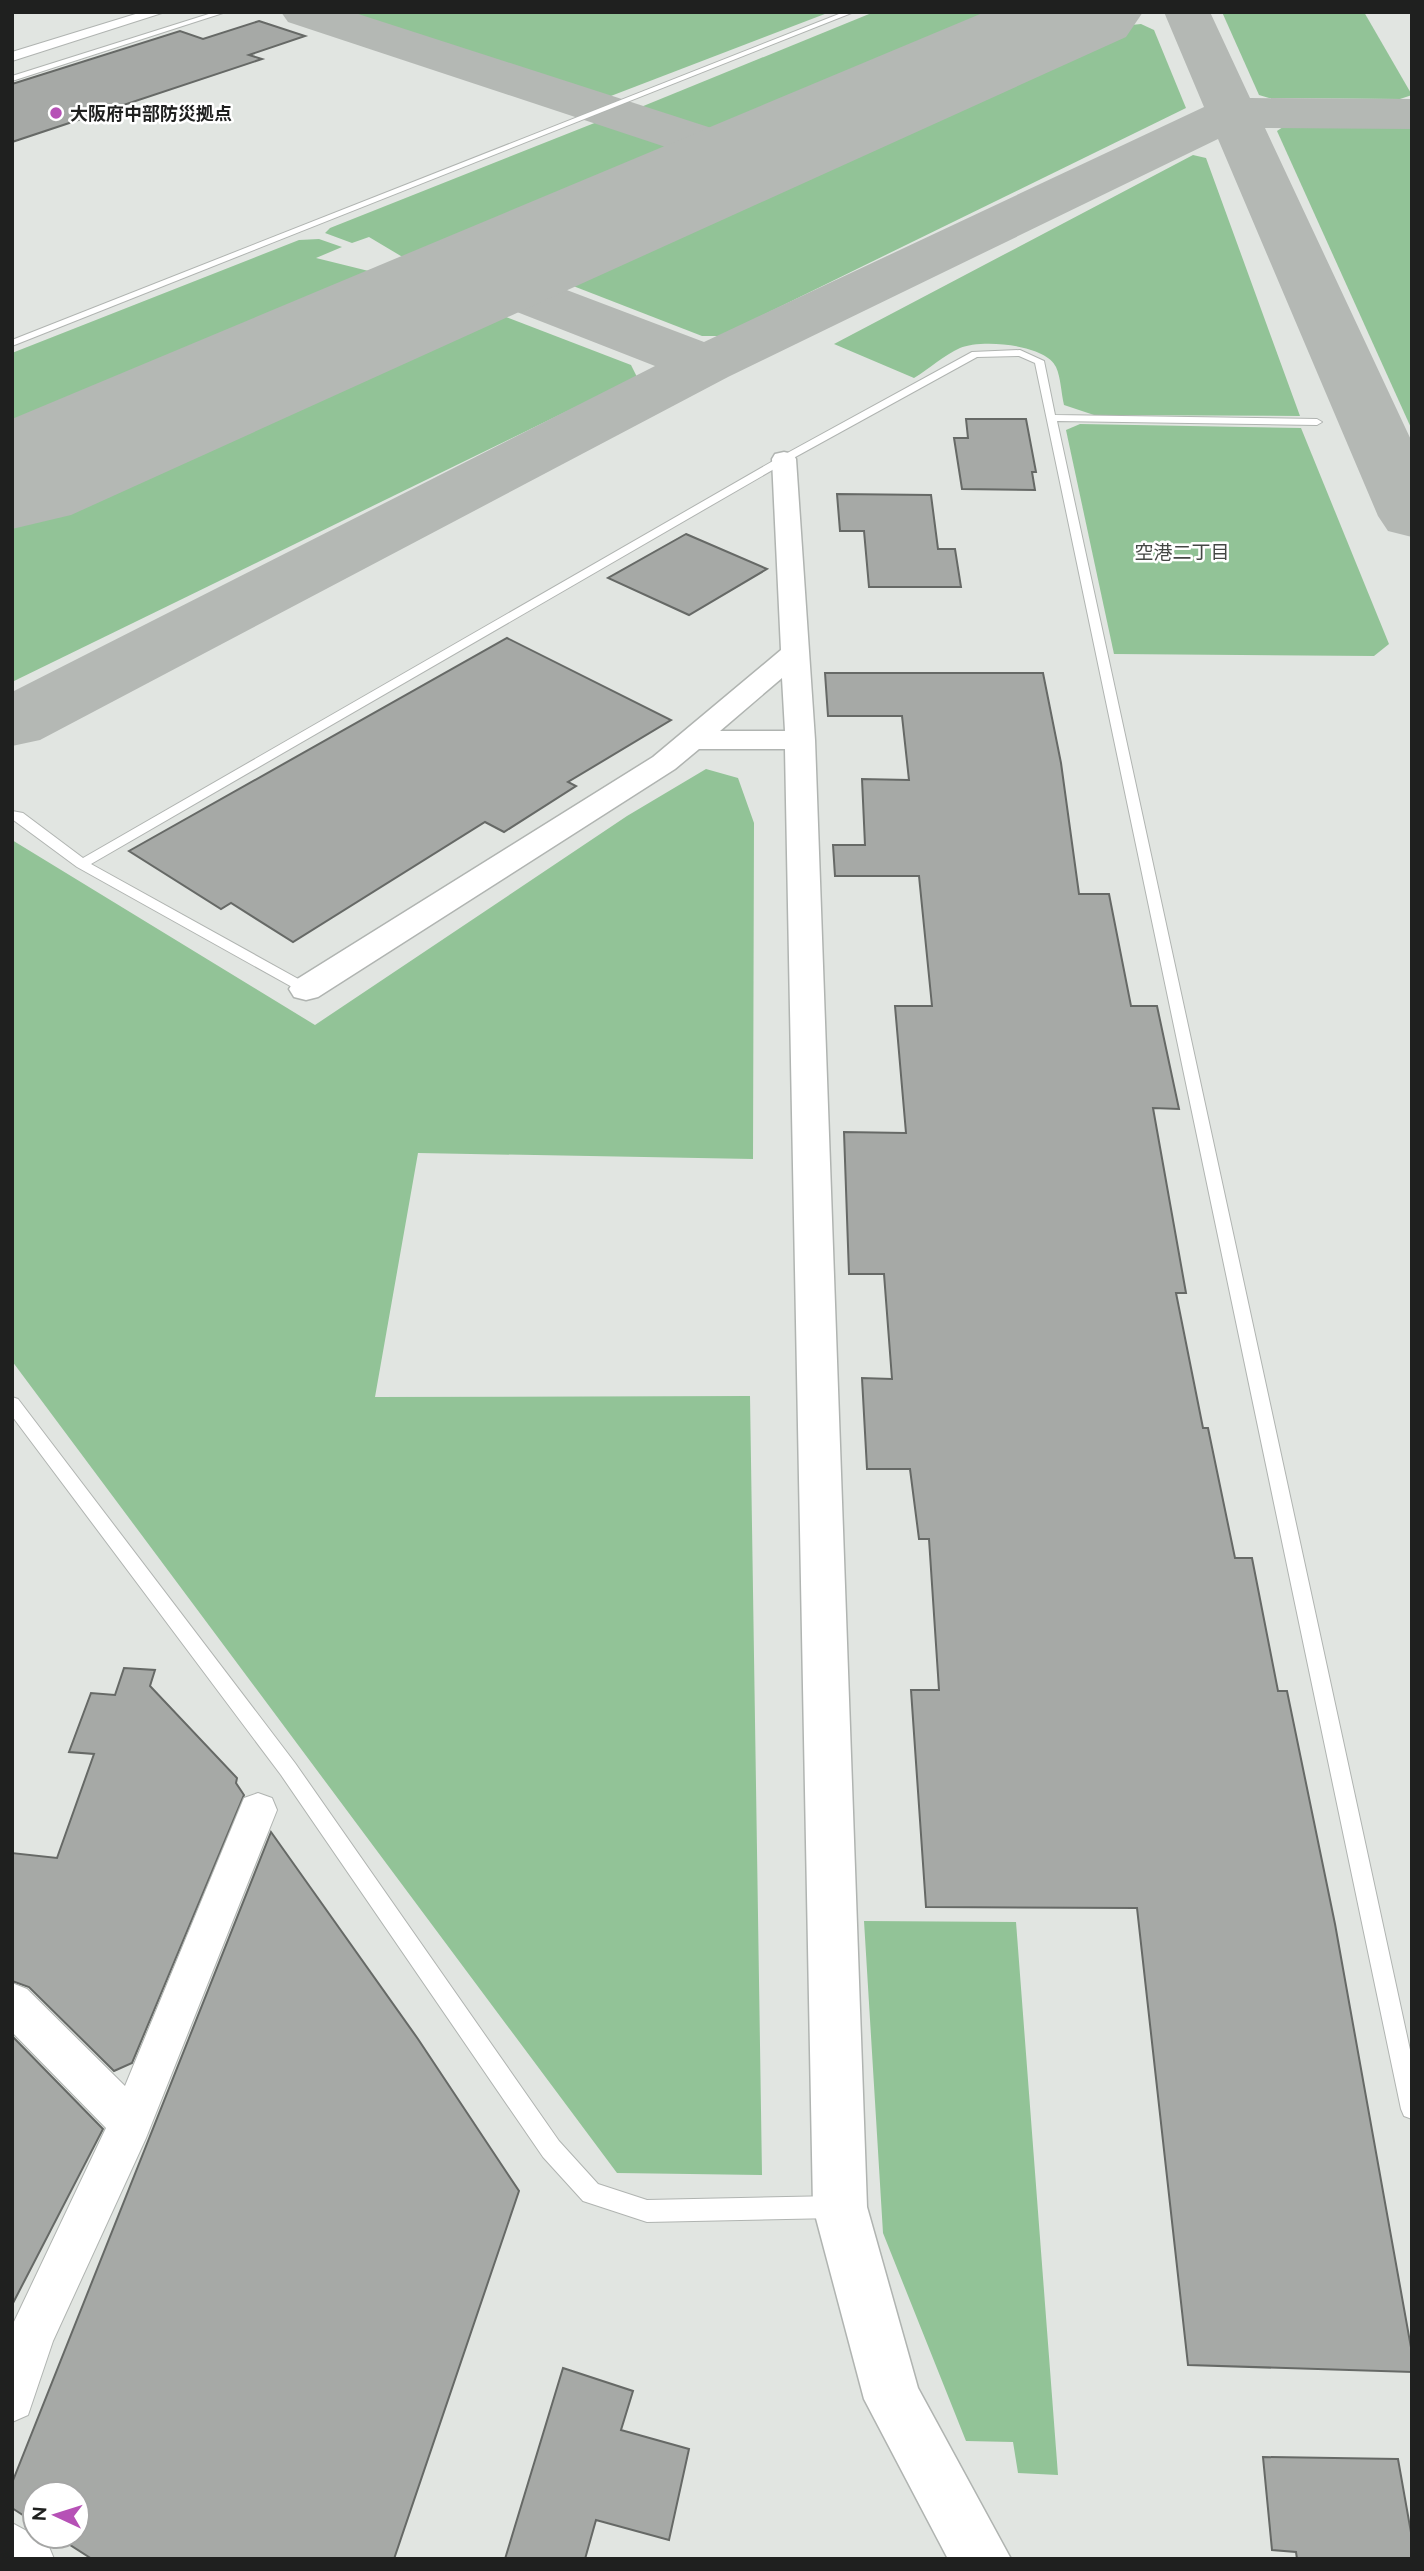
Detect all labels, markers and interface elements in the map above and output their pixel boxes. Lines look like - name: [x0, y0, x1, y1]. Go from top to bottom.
- place label: 大阪府中部防災拠点: [70, 103, 232, 124]
- marker: 大阪府中部防災拠点: [48, 105, 64, 121]
- district label: 空港二丁目: [1134, 541, 1230, 563]
- north arrow: [21, 2480, 91, 2550]
- text: N: [28, 2506, 51, 2522]

